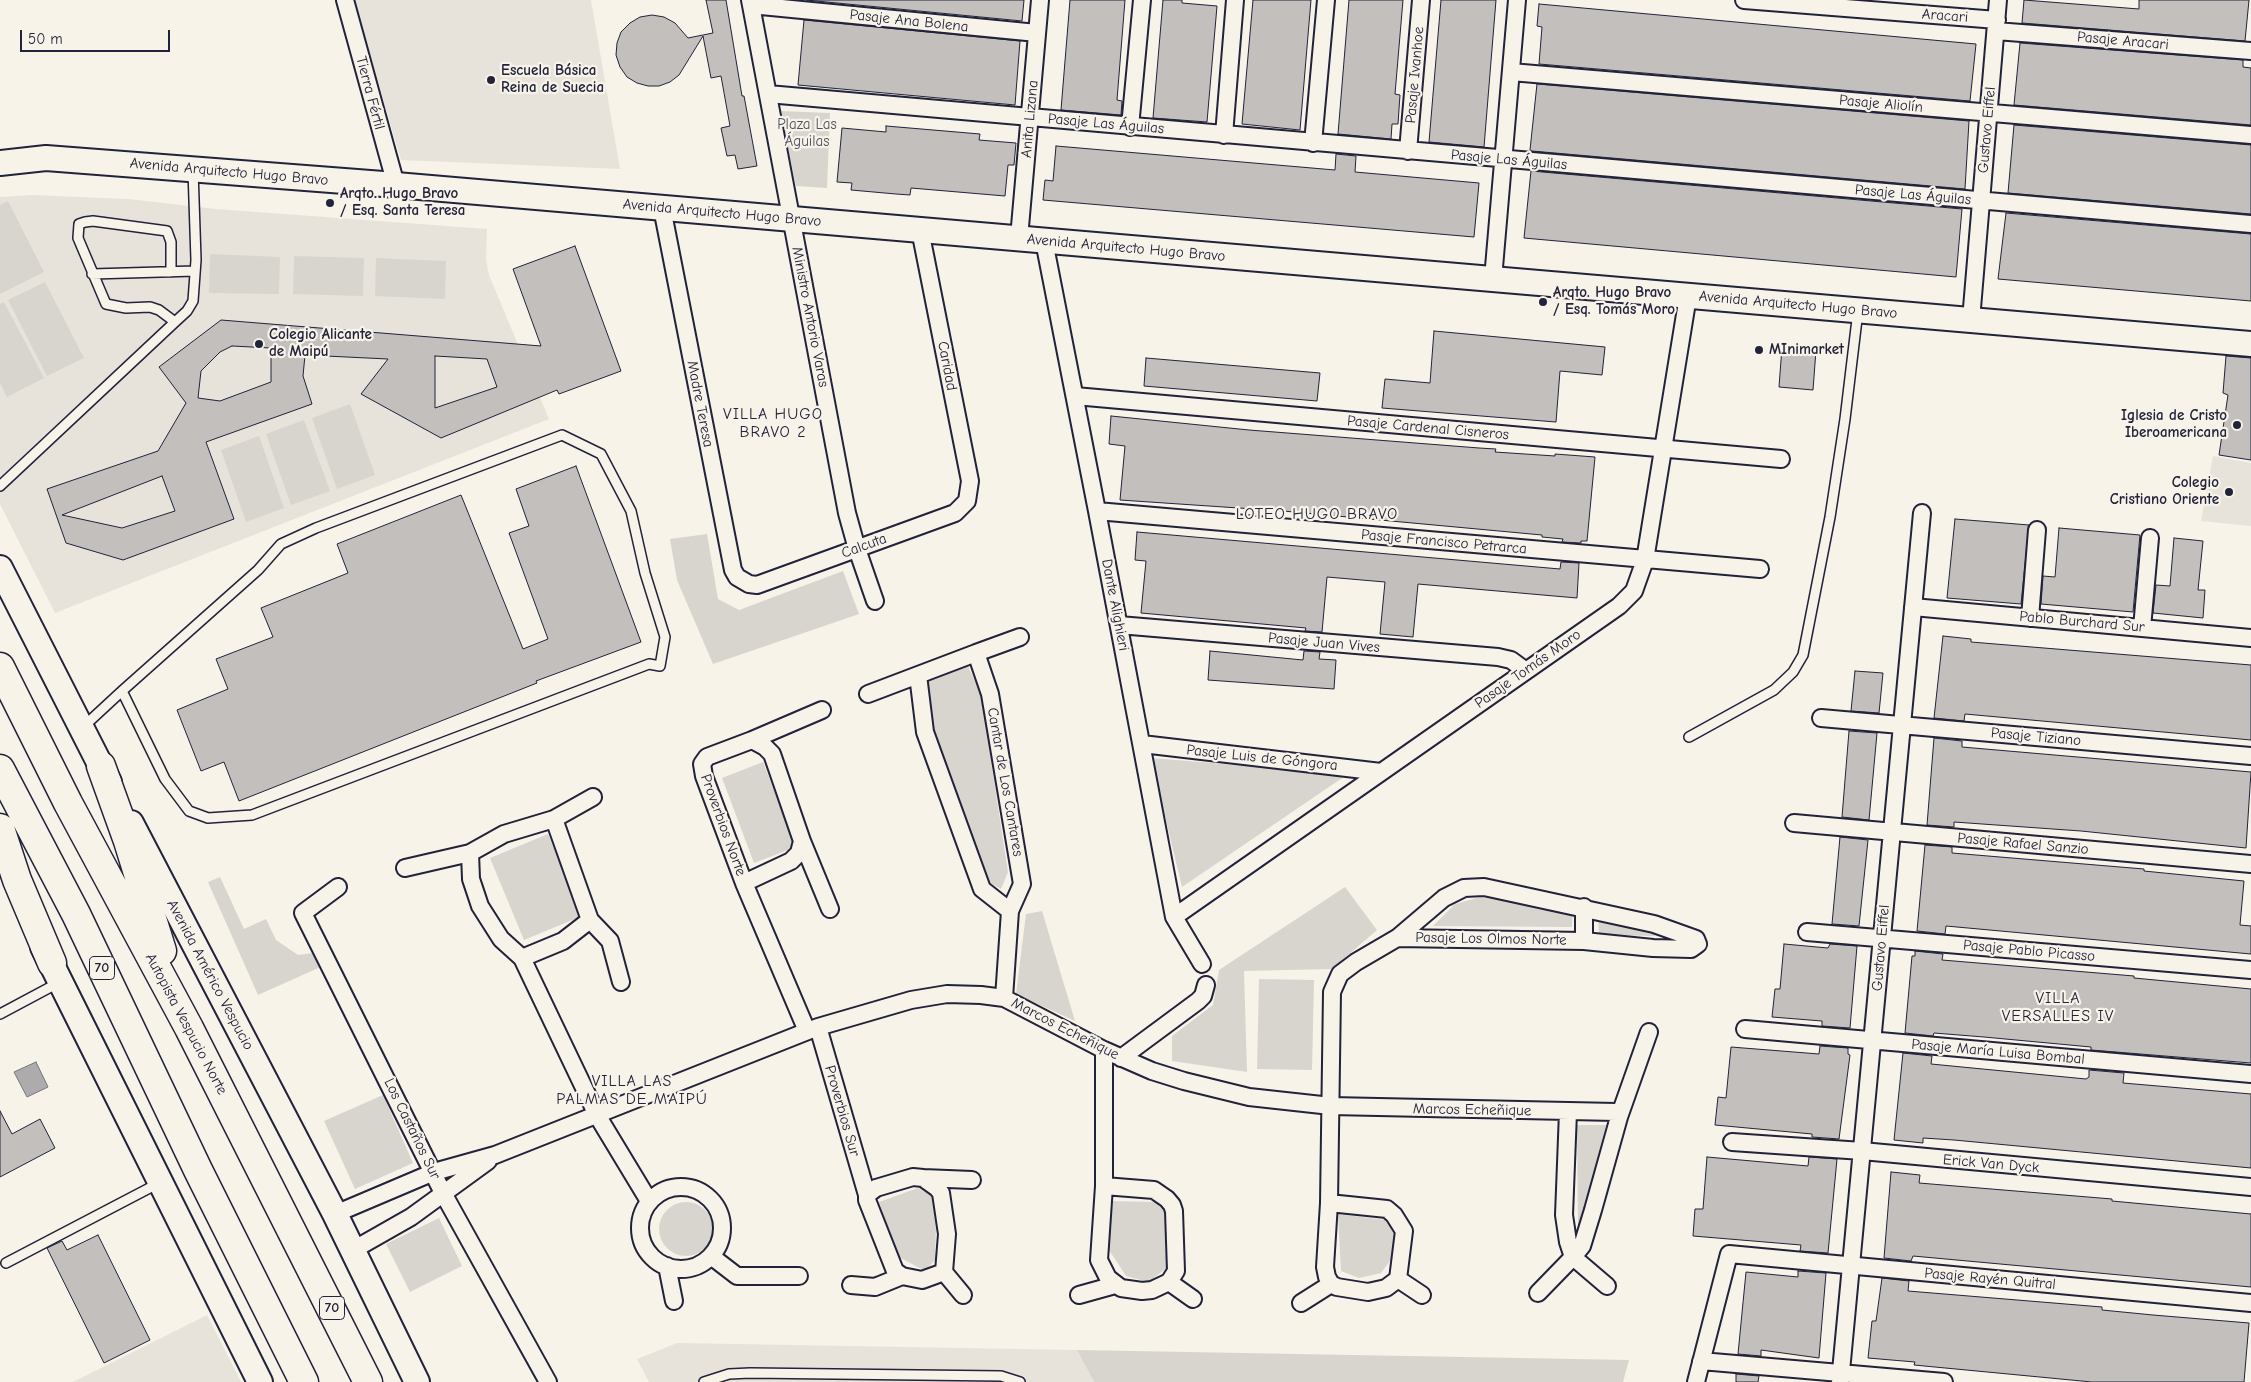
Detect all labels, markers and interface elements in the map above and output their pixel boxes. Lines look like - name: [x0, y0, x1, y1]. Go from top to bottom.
- street label: Aracari: [1921, 5, 1969, 27]
- street label: Pasaje Ana Bolena: [849, 6, 969, 36]
- scale bar: [22, 20, 172, 52]
- street label: Pasaje Ivanhoe: [1402, 26, 1428, 124]
- street label: Pasaje Aracari: [2076, 28, 2170, 54]
- text: 50 m: [28, 30, 63, 48]
- street label: Tierra Fértil: [352, 54, 388, 132]
- place label: Escuela Básica Reina de Suecia: [501, 62, 604, 97]
- marker: Escuela Básica Reina de Suecia: [485, 74, 497, 86]
- street label: Anita Lizana: [1018, 79, 1042, 159]
- street label: Gustavo Eiffel: [1974, 86, 2000, 174]
- street label: Pasaje Aliolín: [1838, 91, 1924, 117]
- street label: Pasaje Las Águilas: [1047, 110, 1165, 138]
- park label: Plaza Las Águilas: [777, 116, 837, 151]
- street label: Pasaje Las Águilas: [1450, 146, 1568, 174]
- street label: Avenida Arquitecto Hugo Bravo: [129, 154, 329, 190]
- street label: Pasaje Las Águilas: [1854, 181, 1972, 209]
- place label: Arqto. Hugo Bravo / Esq. Santa Teresa: [340, 185, 465, 220]
- street label: Avenida Arquitecto Hugo Bravo: [622, 195, 822, 231]
- marker: Arqto. Hugo Bravo / Esq. Santa Teresa: [324, 197, 336, 209]
- street label: Avenida Arquitecto Hugo Bravo: [1026, 230, 1226, 266]
- street label: Ministro Antorio Varas: [788, 245, 832, 389]
- place label: Arqto. Hugo Bravo / Esq. Tomás Moro: [1553, 284, 1675, 319]
- street label: Avenida Arquitecto Hugo Bravo: [1698, 287, 1898, 323]
- marker: Arqto. Hugo Bravo / Esq. Tomás Moro: [1537, 296, 1549, 308]
- place label: Colegio Alicante de Maipú: [269, 326, 372, 361]
- marker: Colegio Alicante de Maipú: [253, 338, 265, 350]
- street label: Caridad: [933, 340, 961, 392]
- place label: MInimarket: [1769, 341, 1844, 359]
- marker: MInimarket: [1753, 344, 1765, 356]
- street label: Madre Teresa: [683, 359, 717, 449]
- district label: VILLA HUGO BRAVO 2: [722, 404, 824, 442]
- place label: Iglesia de Cristo Iberoamericana: [2121, 407, 2227, 442]
- street label: Pasaje Cardenal Cisneros: [1346, 412, 1510, 444]
- marker: Iglesia de Cristo Iberoamericana: [2231, 419, 2243, 431]
- place label: Colegio Cristiano Oriente: [2110, 474, 2219, 509]
- marker: Colegio Cristiano Oriente: [2223, 486, 2235, 498]
- district label: LOTEO HUGO BRAVO: [1234, 504, 1400, 524]
- street label: Pasaje Francisco Petrarca: [1360, 526, 1528, 558]
- street label: Calcuta: [839, 530, 889, 562]
- street label: Dante Alighieri: [1097, 557, 1133, 653]
- street label: Pablo Burchard Sur: [2019, 608, 2145, 636]
- street label: Pasaje Tomás Moro: [1471, 626, 1585, 712]
- street label: Pasaje Juan Vives: [1267, 629, 1381, 657]
- street label: Cantar de Los Cantares: [983, 706, 1027, 858]
- street label: Pasaje Tiziano: [1990, 724, 2082, 750]
- street label: Pasaje Luis de Góngora: [1186, 741, 1338, 775]
- street label: Proverbios Norte: [696, 772, 750, 878]
- street label: Pasaje Rafael Sanzio: [1957, 829, 2089, 859]
- street label: Avenida Américo Vespucio: [163, 897, 257, 1053]
- street label: Gustavo Eiffel: [1868, 904, 1894, 992]
- street label: Pasaje Los Olmos Norte: [1415, 929, 1567, 949]
- street label: Pasaje Pablo Picasso: [1962, 936, 2096, 966]
- street label: Autopista Vespucio Norte: [141, 950, 231, 1098]
- road number: 70: [90, 956, 114, 980]
- district label: VILLA VERSALLES IV: [2000, 988, 2116, 1026]
- street label: Marcos Echeñique: [1008, 994, 1122, 1064]
- street label: Pasaje María Luisa Bombal: [1911, 1035, 2085, 1069]
- street label: Proverbios Sur: [820, 1063, 864, 1159]
- district label: VILLA LAS PALMAS DE MAIPÚ: [554, 1071, 710, 1109]
- street label: Los Castaños Sur: [380, 1075, 444, 1183]
- street label: Marcos Echeñique: [1413, 1100, 1531, 1120]
- street label: Erick Van Dyck: [1942, 1151, 2040, 1177]
- street label: Pasaje Rayén Quitral: [1923, 1264, 2057, 1294]
- road number: 70: [320, 1296, 344, 1320]

